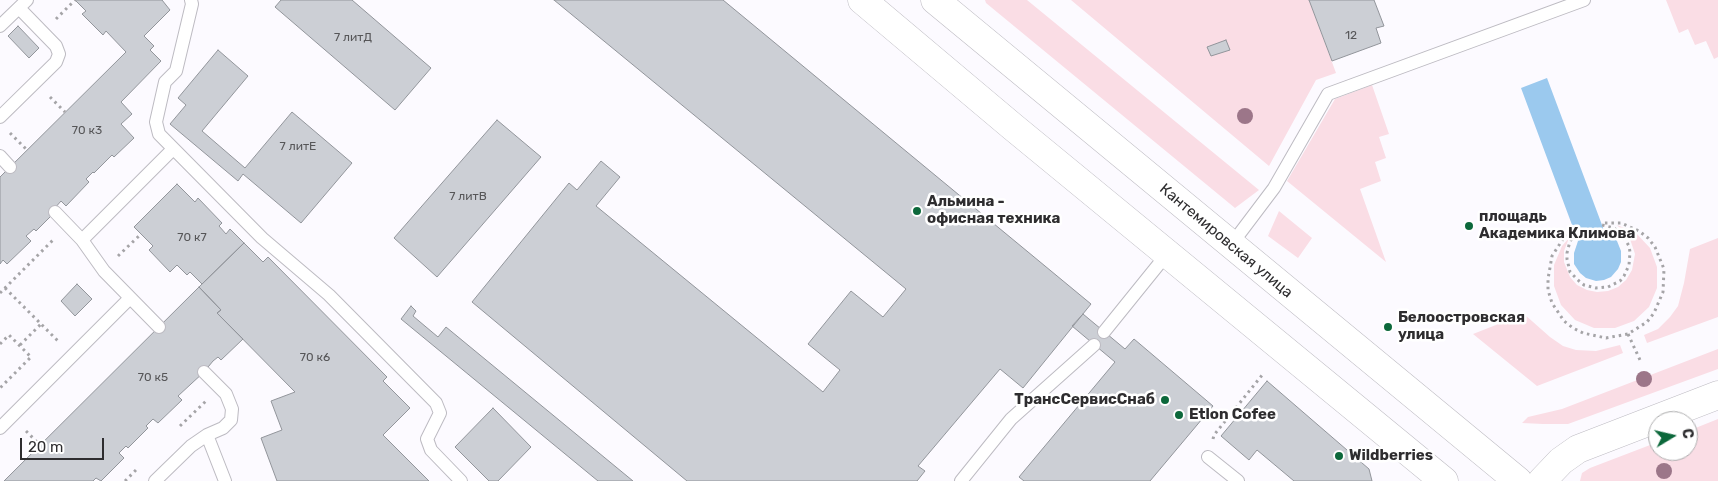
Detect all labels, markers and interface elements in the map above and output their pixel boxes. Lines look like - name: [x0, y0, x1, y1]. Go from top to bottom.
- house number: 12: [1345, 29, 1357, 43]
- house number: 7 литД: [334, 31, 372, 45]
- house number: 70 к3: [72, 124, 102, 138]
- house number: 7 литЕ: [280, 140, 316, 154]
- street label: Кантемировская улица: [1156, 180, 1296, 302]
- house number: 7 литВ: [449, 190, 487, 204]
- place label: Альмина - офисная техника: [927, 193, 1060, 228]
- marker: Альмина - офисная техника: [911, 205, 923, 217]
- place label: площадь Академика Климова: [1479, 208, 1635, 243]
- marker: площадь Академика Климова: [1463, 220, 1475, 232]
- house number: 70 к7: [177, 231, 207, 245]
- place label: Белоостровская улица: [1398, 309, 1525, 344]
- marker: Белоостровская улица: [1382, 321, 1394, 333]
- house number: 70 к6: [300, 351, 330, 365]
- house number: 70 к5: [138, 371, 168, 385]
- place label: ТрансСервисСнаб: [1014, 391, 1155, 409]
- marker: ТрансСервисСнаб: [1159, 394, 1171, 406]
- place label: Etlon Cofee: [1189, 406, 1276, 424]
- marker: Etlon Cofee: [1173, 409, 1185, 421]
- north arrow: [1648, 411, 1698, 461]
- scale bar: [22, 428, 106, 460]
- text: С: [1678, 428, 1696, 440]
- text: 20 m: [28, 438, 63, 456]
- place label: Wildberries: [1349, 447, 1433, 465]
- marker: Wildberries: [1333, 450, 1345, 462]

